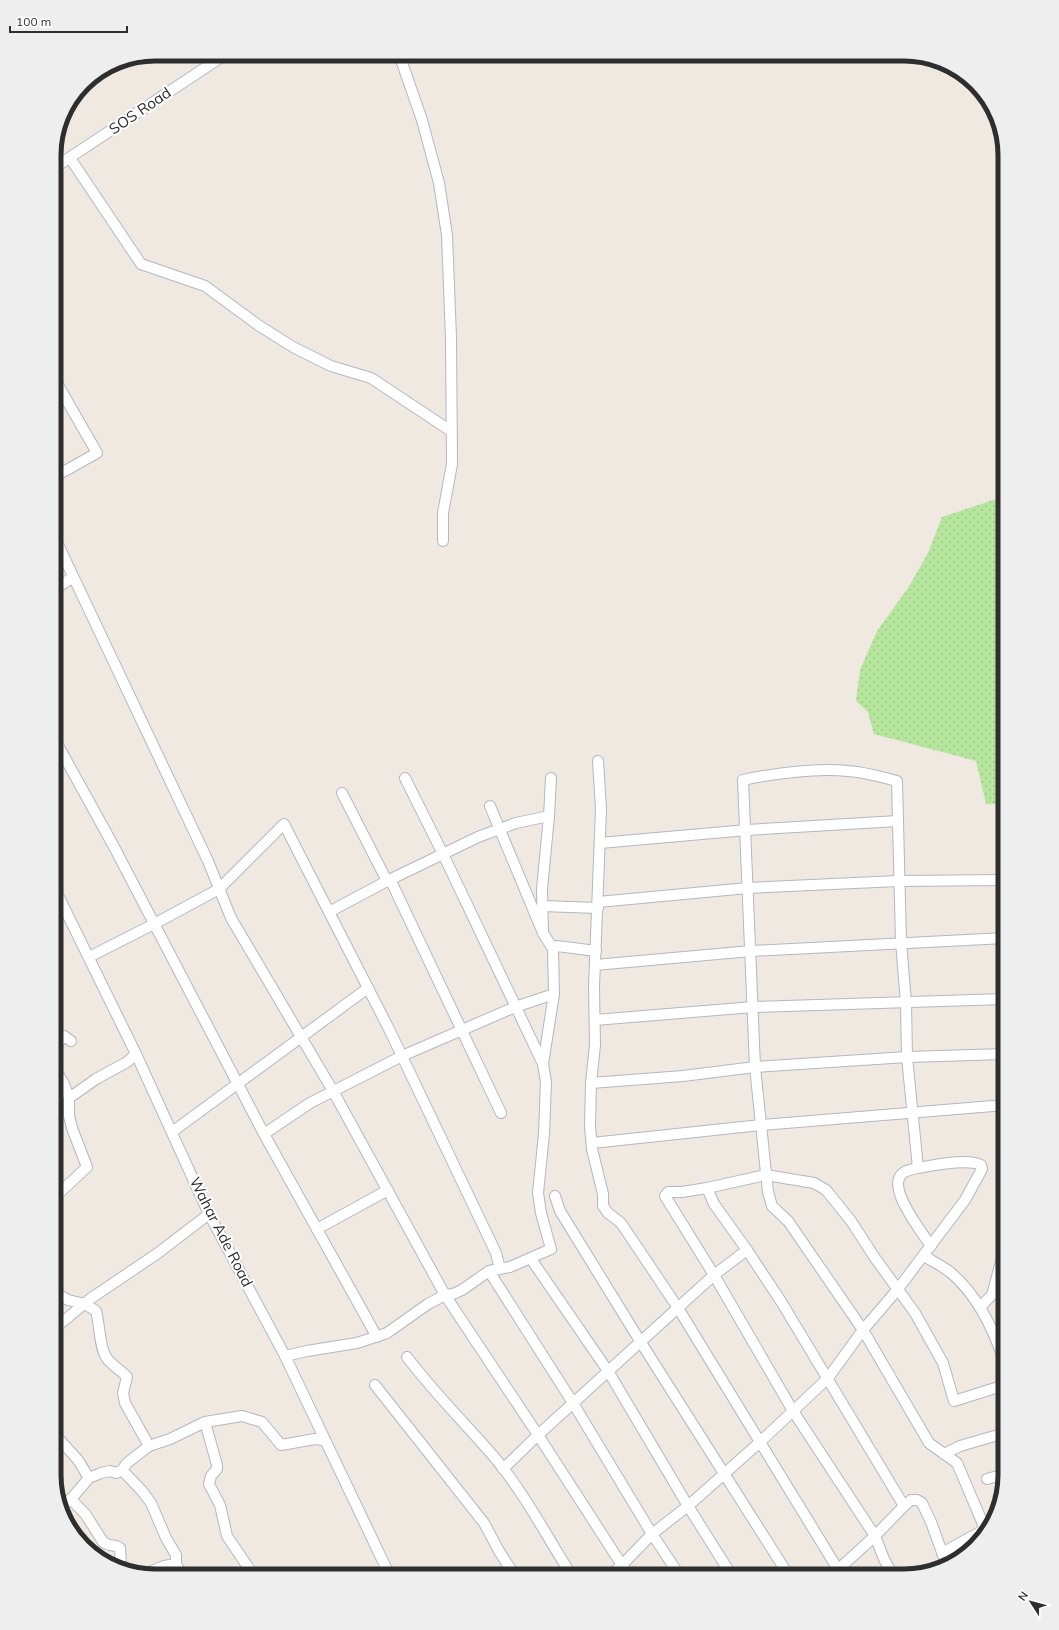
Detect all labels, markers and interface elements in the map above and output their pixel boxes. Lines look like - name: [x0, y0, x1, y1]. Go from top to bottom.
- scale bar: [10, 8, 127, 34]
- text: 100 m: [16, 14, 51, 29]
- street label: SOS Road: [105, 83, 174, 138]
- street label: Wahar Ade Road: [186, 1174, 257, 1290]
- north arrow: [1011, 1582, 1051, 1622]
- text: N: [1015, 1589, 1031, 1604]

